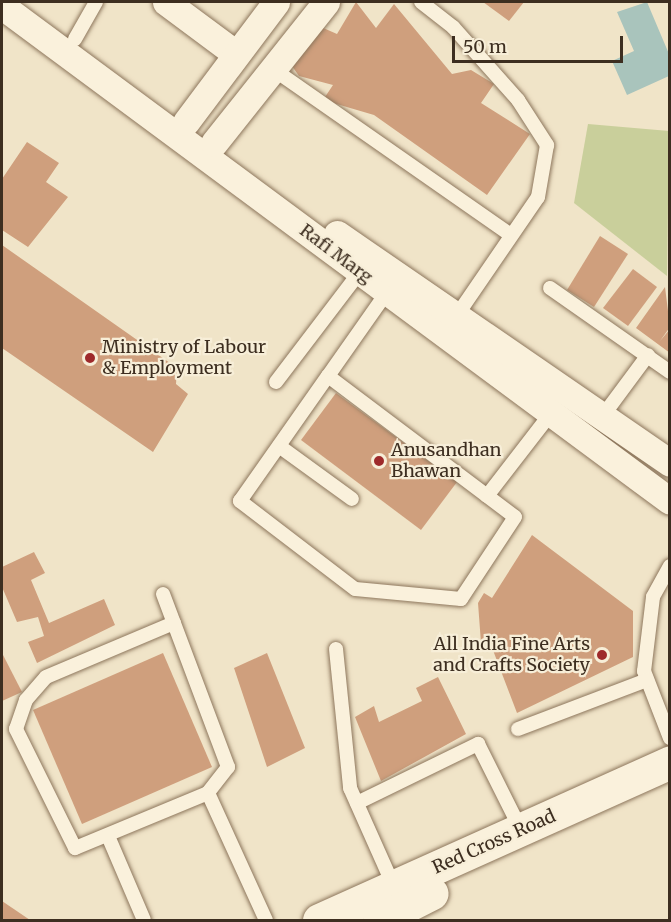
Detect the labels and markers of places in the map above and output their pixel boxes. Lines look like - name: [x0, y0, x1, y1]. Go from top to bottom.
- place label: Ministry of Labour & Employment: [102, 337, 266, 380]
- marker: Ministry of Labour & Employment: [83, 351, 97, 365]
- place label: Anusandhan Bhawan: [391, 440, 502, 482]
- marker: Anusandhan Bhawan: [372, 454, 386, 468]
- place label: All India Fine Arts and Crafts Society: [433, 634, 590, 676]
- marker: All India Fine Arts and Crafts Society: [595, 648, 609, 662]

